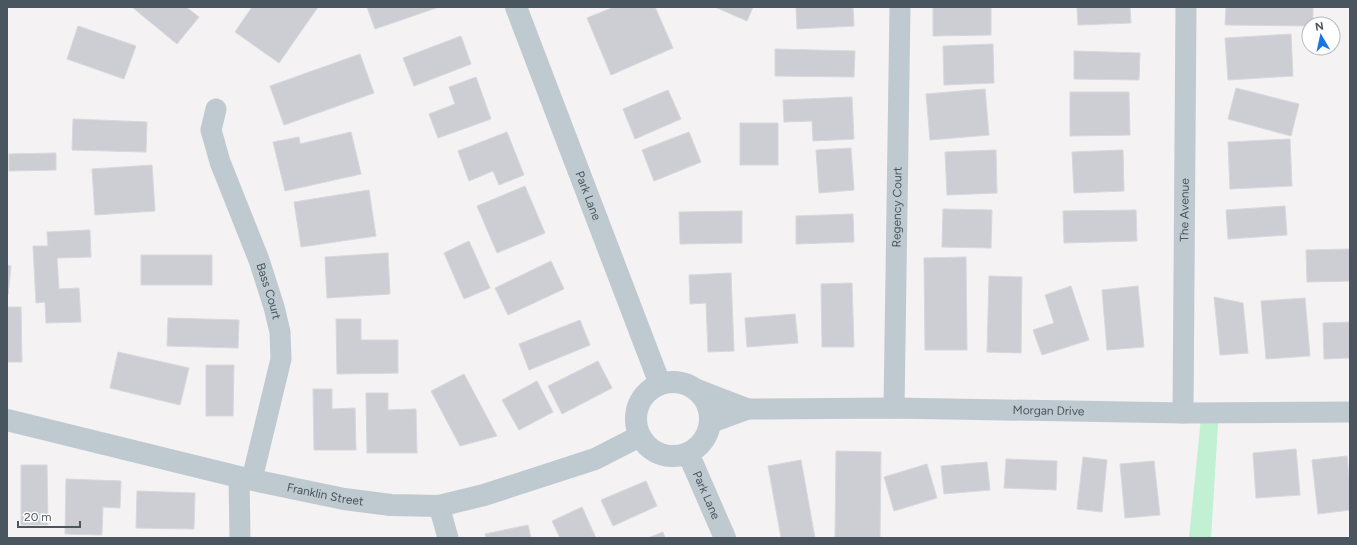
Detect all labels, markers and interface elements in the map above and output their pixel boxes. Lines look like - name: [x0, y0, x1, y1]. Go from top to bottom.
- north arrow: [1301, 16, 1341, 56]
- text: N: [1314, 20, 1325, 34]
- street label: Regency Court: [889, 166, 905, 248]
- street label: Park Lane: [572, 169, 604, 223]
- street label: The Avenue: [1177, 178, 1192, 242]
- street label: Bass Court: [253, 261, 284, 321]
- street label: Morgan Drive: [1012, 403, 1085, 418]
- street label: Park Lane: [690, 469, 723, 522]
- street label: Franklin Street: [286, 480, 365, 509]
- scale bar: [18, 503, 80, 529]
- text: 20 m: [24, 510, 52, 524]

